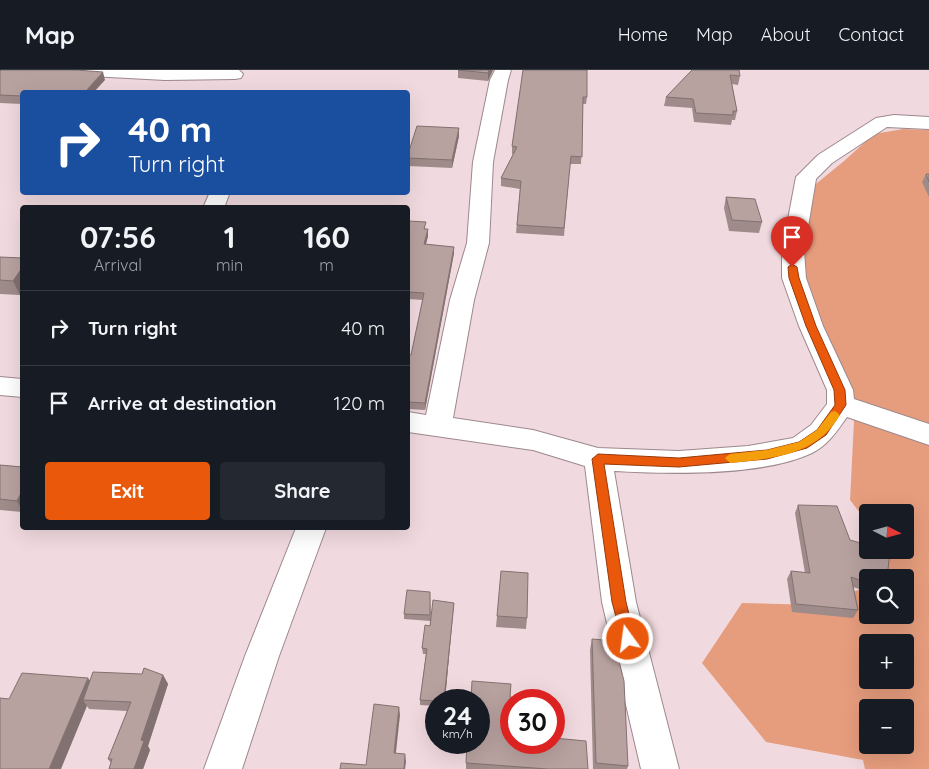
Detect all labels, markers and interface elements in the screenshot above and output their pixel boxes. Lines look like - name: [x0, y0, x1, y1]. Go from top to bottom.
- text: Map: [25, 20, 75, 50]
- text: Home: [618, 23, 668, 46]
- text: Map: [696, 23, 733, 46]
- text: About: [761, 23, 811, 46]
- text: Contact: [839, 23, 904, 46]
- text: 40 m: [128, 107, 212, 151]
- icon: right: [45, 110, 110, 175]
- text: Turn right: [128, 150, 225, 178]
- pin: [771, 216, 813, 267]
- text: 07:56: [80, 218, 156, 256]
- text: 1: [224, 218, 235, 256]
- text: 160: [303, 218, 350, 256]
- icon: arrive: [778, 223, 806, 251]
- text: Arrival: [94, 255, 142, 275]
- text: min: [216, 255, 243, 275]
- text: m: [319, 255, 334, 275]
- icon: right: [45, 314, 73, 342]
- text: Turn right: [88, 316, 177, 340]
- text: 40 m: [341, 316, 385, 340]
- icon: arrive: [45, 389, 73, 417]
- text: Arrive at destination: [88, 391, 277, 415]
- text: 120 m: [334, 391, 385, 415]
- button: Exit: [45, 462, 210, 520]
- button: Share: [220, 462, 385, 520]
- north arrow: [859, 504, 914, 559]
- map controls: [859, 504, 914, 754]
- button: search: [859, 569, 914, 624]
- position arrow: [601, 612, 653, 664]
- button: +: [859, 634, 914, 689]
- speed limit sign: 30: [500, 689, 565, 754]
- button: −: [859, 699, 914, 754]
- text: 24: [443, 700, 472, 731]
- text: km/h: [442, 726, 473, 741]

